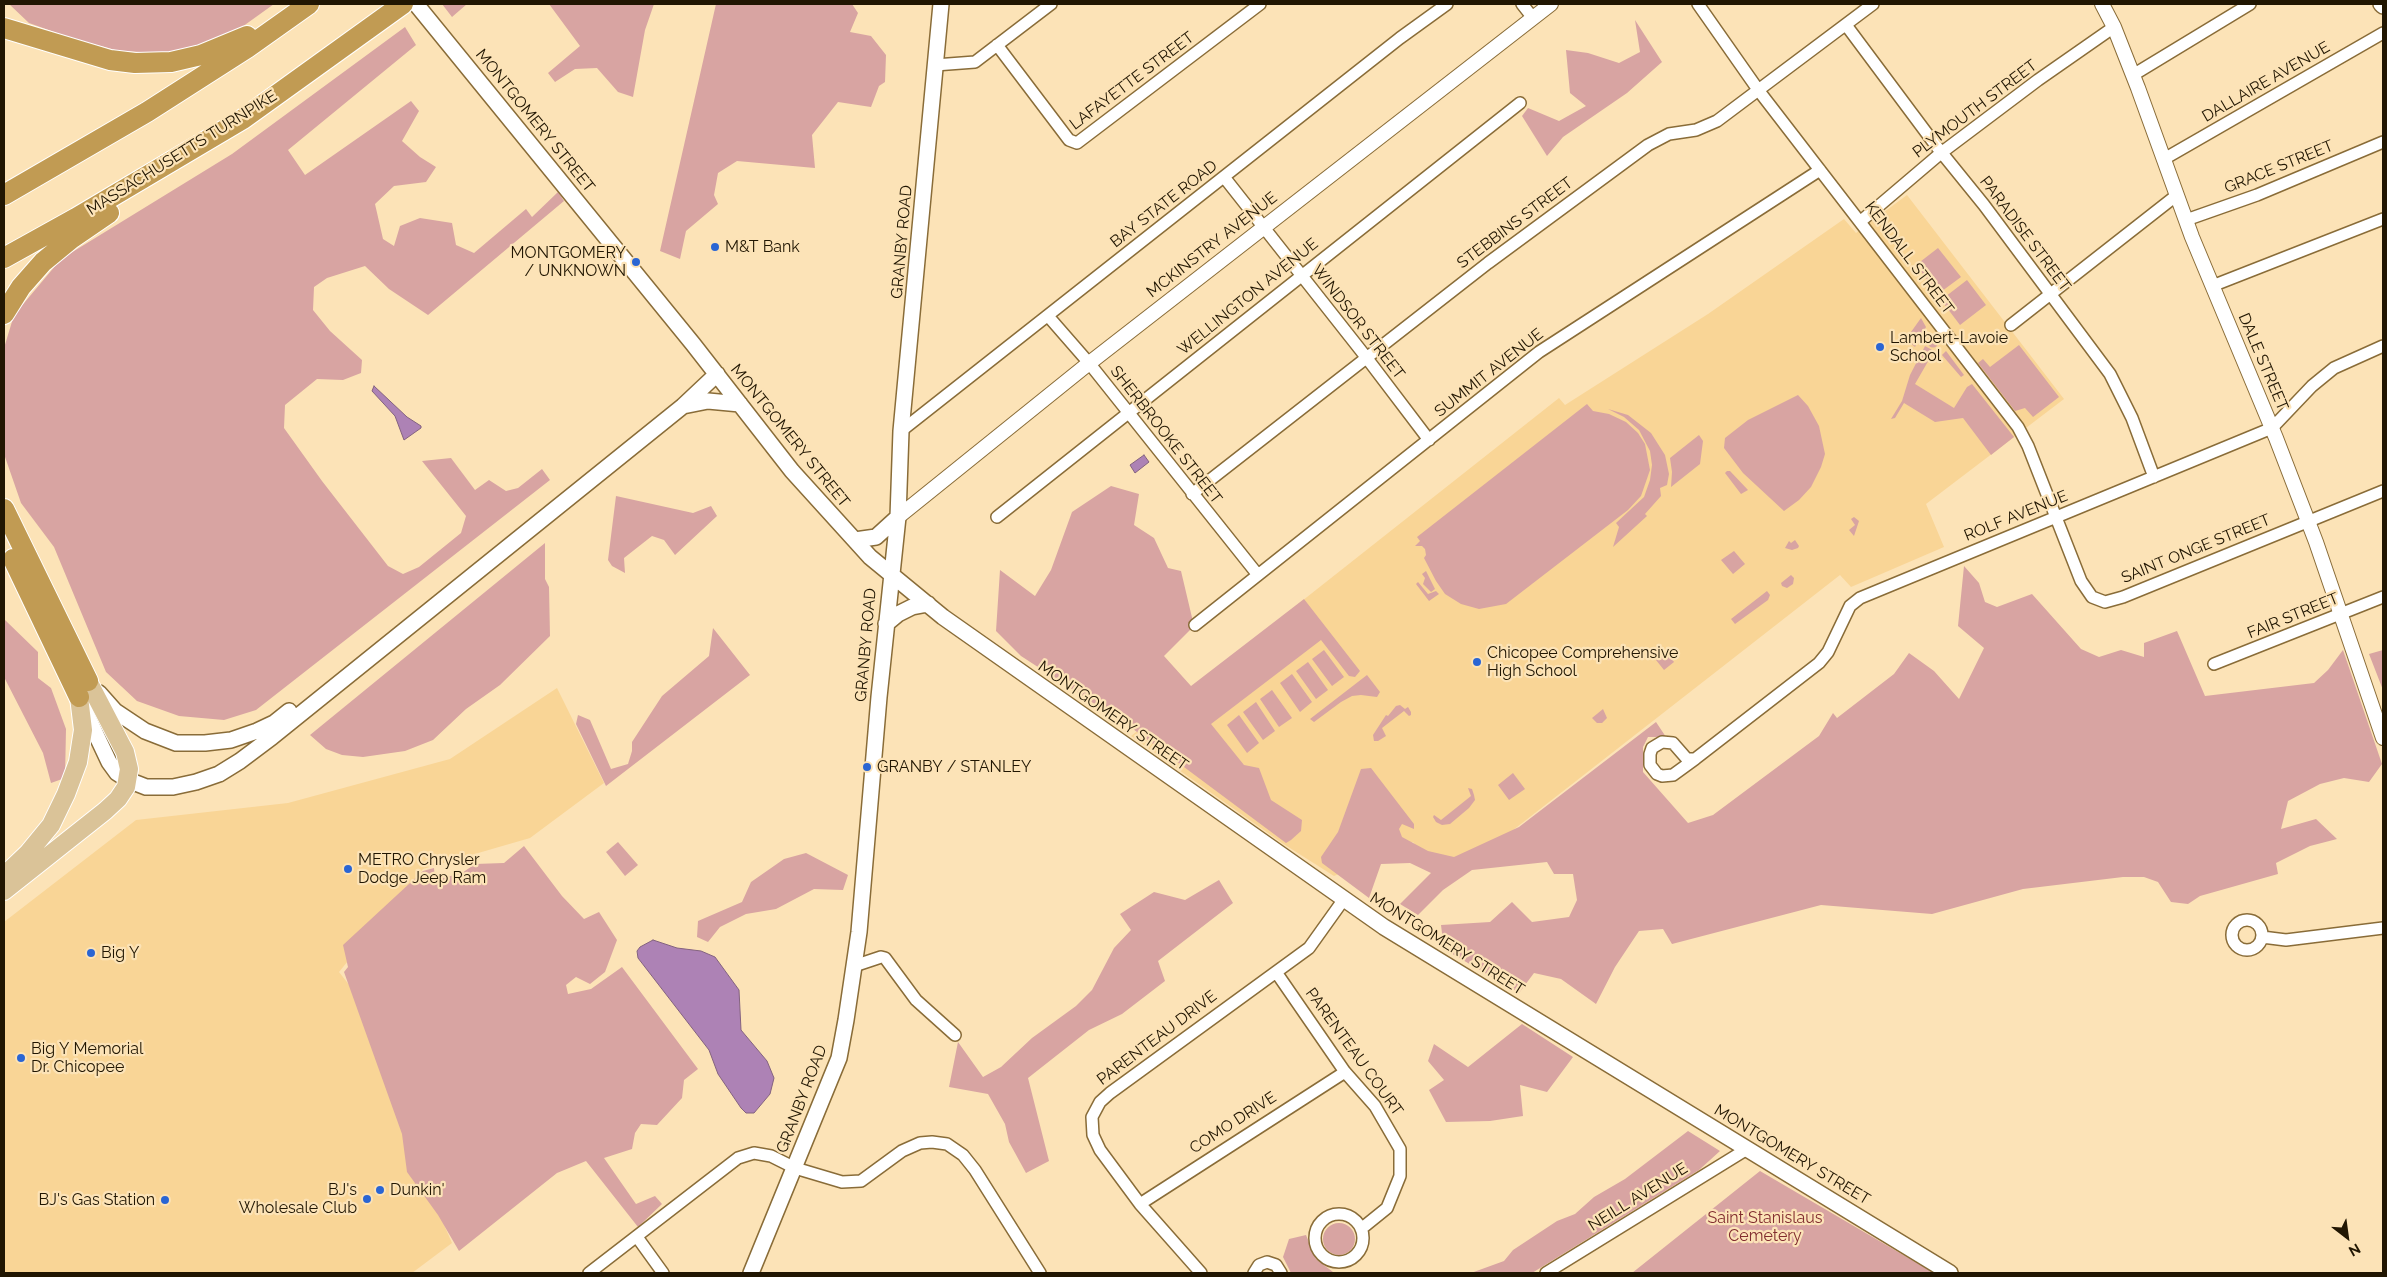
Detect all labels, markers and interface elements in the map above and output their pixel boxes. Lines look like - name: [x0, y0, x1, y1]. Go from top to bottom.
- street label: LAFAYETTE STREET: [1066, 28, 1198, 134]
- street label: DALLAIRE AVENUE: [2199, 38, 2333, 126]
- street label: MONTGOMERY STREET: [471, 46, 599, 196]
- street label: PLYMOUTH STREET: [1909, 56, 2041, 162]
- street label: MASSACHUSETTS TURNPIKE: [83, 86, 281, 220]
- street label: GRACE STREET: [2222, 136, 2336, 198]
- street label: BAY STATE ROAD: [1107, 156, 1221, 252]
- street label: STEBBINS STREET: [1453, 173, 1577, 273]
- street label: PARADISE STREET: [1975, 173, 2075, 295]
- street label: GRANBY ROAD: [887, 184, 917, 300]
- street label: MCKINSTRY AVENUE: [1143, 188, 1281, 302]
- street label: KENDALL STREET: [1860, 198, 1958, 318]
- street label: WELLINGTON AVENUE: [1174, 234, 1322, 360]
- place label: M&T Bank: [725, 237, 800, 257]
- marker: M&T Bank: [709, 241, 721, 253]
- place label: MONTGOMERY / UNKNOWN: [511, 243, 626, 281]
- marker: MONTGOMERY / UNKNOWN: [630, 256, 642, 268]
- street label: WINDSOR STREET: [1307, 261, 1409, 383]
- street label: DALE STREET: [2234, 310, 2292, 414]
- street label: SUMMIT AVENUE: [1431, 325, 1547, 421]
- place label: Lambert-Lavoie School: [1890, 328, 2008, 366]
- marker: Lambert-Lavoie School: [1874, 341, 1886, 353]
- street label: MONTGOMERY STREET: [726, 361, 854, 511]
- street label: SHERBROOKE STREET: [1106, 362, 1226, 508]
- street label: ROLF AVENUE: [1961, 487, 2071, 545]
- street label: SAINT ONGE STREET: [2119, 510, 2273, 588]
- street label: GRANBY ROAD: [851, 587, 881, 703]
- street label: FAIR STREET: [2244, 589, 2342, 643]
- place label: Chicopee Comprehensive High School: [1487, 643, 1678, 681]
- marker: Chicopee Comprehensive High School: [1471, 656, 1483, 668]
- street label: MONTGOMERY STREET: [1034, 657, 1192, 775]
- place label: GRANBY / STANLEY: [877, 757, 1031, 777]
- marker: GRANBY / STANLEY: [861, 761, 873, 773]
- place label: METRO Chrysler Dodge Jeep Ram: [358, 850, 486, 888]
- marker: METRO Chrysler Dodge Jeep Ram: [342, 863, 354, 875]
- street label: MONTGOMERY STREET: [1366, 889, 1528, 999]
- place label: Big Y: [101, 943, 140, 963]
- marker: Big Y: [85, 947, 97, 959]
- street label: PARENTEAU COURT: [1301, 984, 1407, 1120]
- street label: PARENTEAU DRIVE: [1093, 987, 1221, 1089]
- place label: Big Y Memorial Dr. Chicopee: [31, 1039, 143, 1077]
- street label: GRANBY ROAD: [773, 1042, 831, 1156]
- marker: Big Y Memorial Dr. Chicopee: [15, 1052, 27, 1064]
- street label: COMO DRIVE: [1186, 1088, 1280, 1158]
- street label: MONTGOMERY STREET: [1710, 1101, 1874, 1209]
- street label: NEILL AVENUE: [1585, 1159, 1691, 1235]
- place label: BJ's Wholesale Club: [239, 1180, 357, 1218]
- place label: Dunkin': [390, 1180, 445, 1200]
- marker: Dunkin': [374, 1184, 386, 1196]
- place label: BJ's Gas Station: [39, 1190, 155, 1210]
- marker: BJ's Wholesale Club: [361, 1193, 373, 1205]
- marker: BJ's Gas Station: [159, 1194, 171, 1206]
- park label: Saint Stanislaus Cemetery: [1707, 1208, 1823, 1246]
- north arrow: [2322, 1212, 2372, 1262]
- text: N: [2346, 1240, 2363, 1260]

